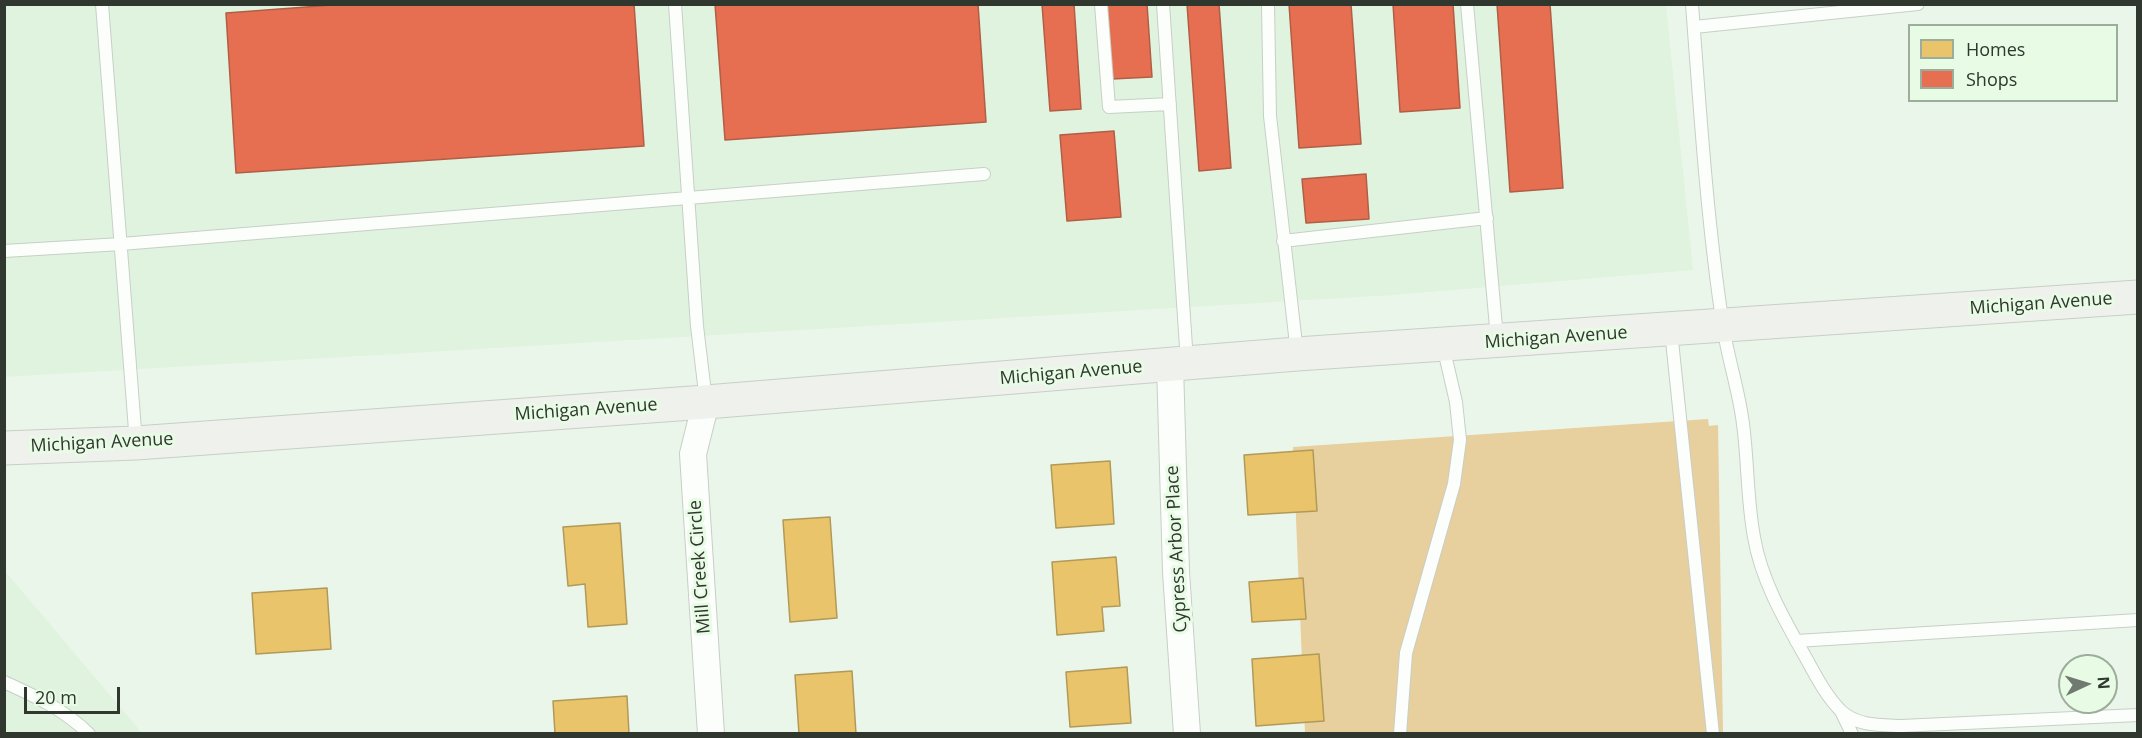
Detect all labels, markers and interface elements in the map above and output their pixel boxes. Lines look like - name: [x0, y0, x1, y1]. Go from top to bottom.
- legend: [1908, 24, 2118, 102]
- text: Homes: [1966, 37, 2025, 61]
- text: Shops: [1966, 67, 2017, 91]
- street label: Michigan Avenue: [1969, 288, 2113, 320]
- street label: Michigan Avenue: [1484, 322, 1628, 354]
- street label: Michigan Avenue: [999, 356, 1143, 390]
- street label: Michigan Avenue: [514, 394, 658, 426]
- street label: Michigan Avenue: [30, 428, 174, 458]
- street label: Cypress Arbor Place: [1162, 465, 1192, 633]
- street label: Mill Creek Circle: [685, 499, 715, 635]
- north arrow: [2058, 654, 2118, 714]
- scale bar: [27, 675, 123, 713]
- text: N: [2093, 676, 2115, 690]
- text: 20 m: [35, 685, 77, 709]

